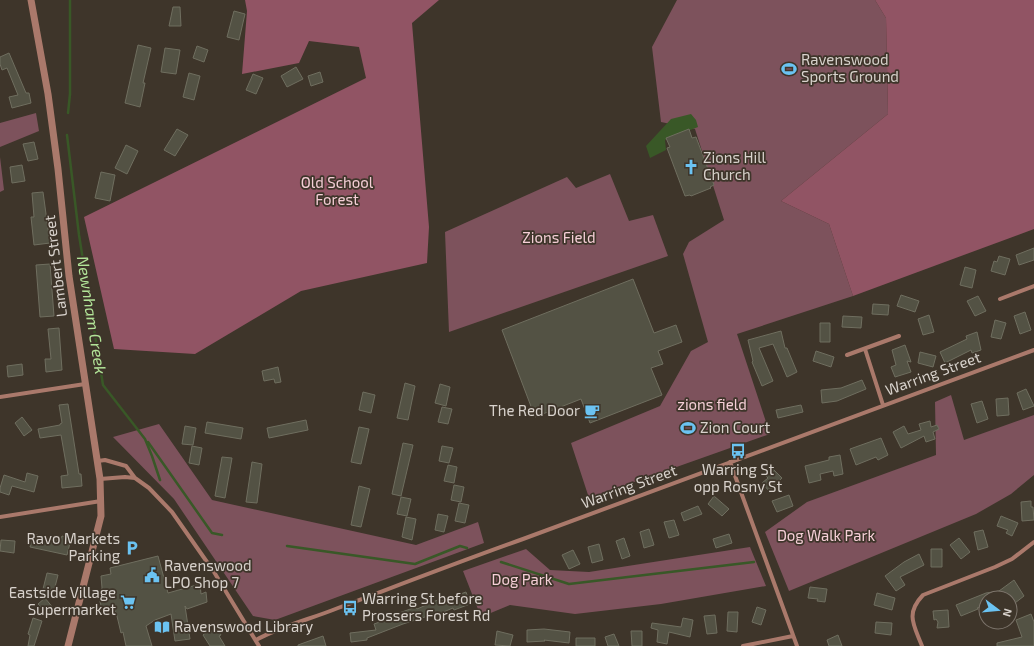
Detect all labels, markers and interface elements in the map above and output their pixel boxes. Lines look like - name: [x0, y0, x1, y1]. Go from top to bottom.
- place label: Ravenswood Sports Ground: [801, 50, 899, 85]
- sports icon: Ravenswood Sports Ground: [780, 60, 798, 78]
- place label: Zions Hill Church: [703, 148, 767, 183]
- church icon: Zions Hill Church: [682, 158, 700, 176]
- park label: Old School Forest: [301, 173, 374, 208]
- street label: Lambert Street: [40, 214, 70, 318]
- park label: Zions Field: [522, 228, 596, 246]
- water label: Newnham Creek: [74, 254, 111, 375]
- street label: Warring Street: [883, 347, 983, 399]
- park label: zions field: [677, 395, 747, 413]
- place label: The Red Door: [489, 401, 580, 419]
- cafe icon: The Red Door: [583, 402, 601, 420]
- place label: Zion Court: [700, 418, 770, 436]
- sports icon: Zion Court: [679, 419, 697, 437]
- bus stop icon: Warring St opp Rosny St: [729, 442, 747, 460]
- street label: Warring Street: [579, 460, 679, 512]
- place label: Warring St opp Rosny St: [694, 460, 782, 495]
- park label: Dog Walk Park: [777, 526, 875, 544]
- place label: Ravo Markets Parking: [27, 529, 121, 564]
- parking icon: Ravo Markets Parking: [123, 539, 141, 557]
- place label: Ravenswood LPO Shop 7: [164, 556, 252, 591]
- public building icon: Ravenswood LPO Shop 7: [143, 566, 161, 584]
- park label: Dog Park: [492, 570, 553, 588]
- place label: Eastside Village Supermarket: [9, 583, 116, 618]
- place label: Warring St before Prossers Forest Rd: [362, 589, 490, 624]
- north arrow: [978, 590, 1018, 630]
- supermarket icon: Eastside Village Supermarket: [119, 593, 137, 611]
- bus stop icon: Warring St before Prossers Forest Rd: [341, 599, 359, 617]
- text: N: [1001, 607, 1015, 619]
- place label: Ravenswood Library: [174, 617, 313, 635]
- library icon: Ravenswood Library: [153, 618, 171, 636]

